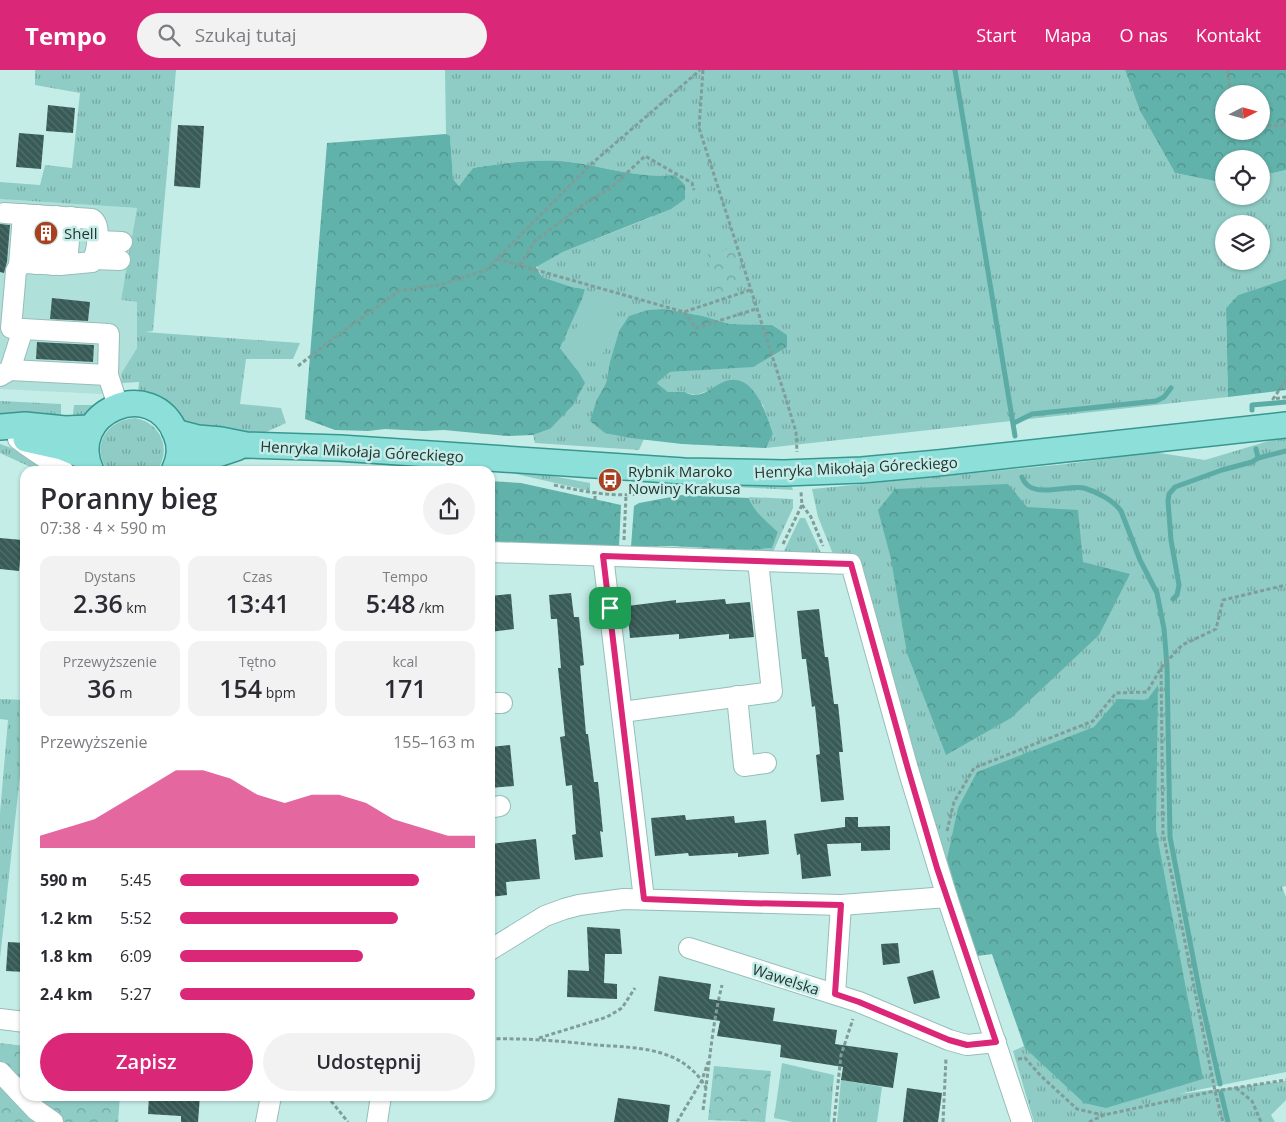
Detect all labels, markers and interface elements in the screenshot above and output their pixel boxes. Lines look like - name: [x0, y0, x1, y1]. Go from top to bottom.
- search box: [137, 13, 487, 58]
- text: Tempo: [25, 19, 107, 52]
- icon: search: [155, 21, 183, 49]
- text: Szukaj tutaj: [195, 22, 297, 48]
- text: Start: [976, 23, 1016, 47]
- text: Mapa: [1044, 23, 1092, 47]
- text: O nas: [1120, 23, 1168, 47]
- text: Kontakt: [1196, 23, 1261, 47]
- north arrow: [1215, 85, 1270, 140]
- map controls: [1215, 85, 1270, 270]
- button: locate: [1215, 150, 1270, 205]
- button: layers: [1215, 215, 1270, 270]
- building icon: Shell: [33, 220, 59, 246]
- place label: Shell: [64, 223, 97, 243]
- street label: Henryka Mikołaja Góreckiego: [260, 436, 464, 466]
- street label: Henryka Mikołaja Góreckiego: [754, 452, 958, 482]
- place label: Rybnik Maroko Nowiny Krakusa: [628, 461, 741, 498]
- bus stop icon: Rybnik Maroko Nowiny Krakusa: [597, 467, 623, 493]
- text: Poranny bieg: [40, 479, 217, 517]
- button: share: [423, 483, 475, 535]
- text: 07:38 · 4 × 590 m: [40, 517, 166, 539]
- text: Dystans: [84, 567, 136, 586]
- text: Czas: [243, 567, 272, 586]
- text: Tempo: [382, 567, 428, 586]
- text: 2.36: [73, 586, 123, 620]
- text: 13:41: [225, 586, 290, 620]
- text: 5:48: [366, 586, 415, 620]
- pin: [589, 587, 631, 629]
- icon: arrive: [596, 594, 624, 622]
- text: km: [123, 598, 147, 617]
- text: /km: [415, 598, 445, 617]
- text: Przewyższenie: [63, 652, 157, 671]
- text: Tętno: [239, 652, 276, 671]
- text: kcal: [392, 652, 418, 671]
- text: 36: [87, 671, 116, 705]
- text: 154: [219, 671, 262, 705]
- text: 171: [384, 671, 427, 705]
- text: m: [116, 683, 132, 702]
- text: bpm: [262, 683, 296, 702]
- text: Przewyższenie: [40, 731, 148, 753]
- text: 155–163 m: [393, 731, 475, 753]
- text: 590 m: [40, 869, 87, 891]
- text: 5:45: [120, 869, 152, 891]
- text: 1.2 km: [40, 907, 93, 929]
- text: 5:52: [120, 907, 152, 929]
- text: 1.8 km: [40, 945, 93, 967]
- text: 6:09: [120, 945, 152, 967]
- street label: Wawelska: [750, 959, 822, 999]
- text: 2.4 km: [40, 983, 93, 1005]
- text: 5:27: [120, 983, 152, 1005]
- button: Zapisz: [40, 1033, 253, 1091]
- button: Udostępnij: [263, 1033, 475, 1091]

